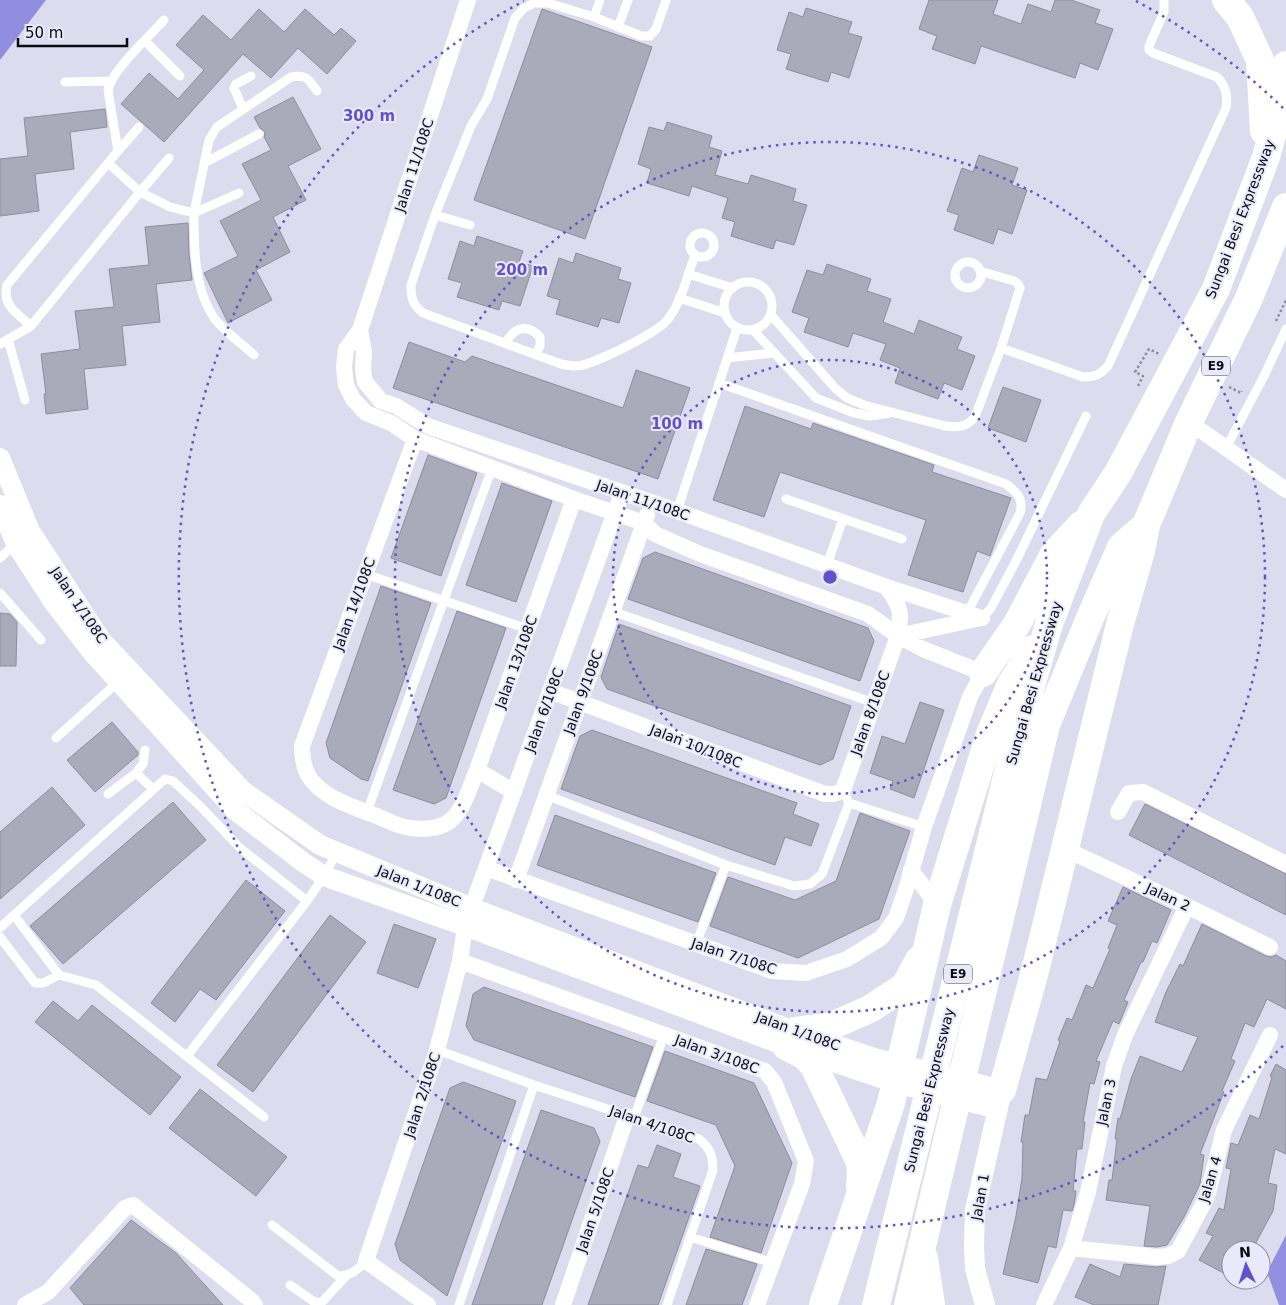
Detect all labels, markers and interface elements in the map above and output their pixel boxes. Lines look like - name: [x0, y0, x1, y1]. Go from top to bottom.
- scale bar: [18, 15, 126, 47]
- text: 50 m: [25, 24, 63, 42]
- text: 300 m: [343, 107, 395, 125]
- street label: Jalan 11/108C: [391, 116, 437, 215]
- street label: Sungai Besi Expressway: [1202, 137, 1278, 301]
- text: 200 m: [496, 261, 548, 279]
- road number: E9: [1202, 356, 1230, 376]
- text: 100 m: [651, 415, 703, 433]
- street label: Jalan 11/108C: [593, 476, 692, 524]
- street label: Jalan 14/108C: [329, 555, 378, 654]
- street label: Jalan 1/108C: [47, 563, 111, 646]
- centre of rings: [821, 568, 839, 586]
- street label: Sungai Besi Expressway: [1003, 599, 1065, 767]
- street label: Jalan 13/108C: [491, 613, 540, 712]
- street label: Jalan 9/108C: [560, 647, 606, 737]
- street label: Jalan 6/108C: [521, 665, 567, 755]
- street label: Jalan 8/108C: [847, 668, 893, 758]
- street label: Jalan 10/108C: [647, 721, 745, 771]
- street label: Jalan 1/108C: [374, 862, 463, 910]
- street label: Jalan 2: [1142, 879, 1193, 914]
- street label: Jalan 7/108C: [688, 934, 779, 977]
- road number: E9: [944, 964, 972, 984]
- street label: Sungai Besi Expressway: [901, 1006, 957, 1174]
- street label: Jalan 1/108C: [753, 1008, 843, 1054]
- street label: Jalan 3/108C: [672, 1031, 762, 1077]
- street label: Jalan 2/108C: [400, 1050, 443, 1141]
- street label: Jalan 3: [1093, 1077, 1119, 1128]
- street label: Jalan 4/108C: [607, 1102, 697, 1146]
- street label: Jalan 4: [1195, 1154, 1225, 1205]
- street label: Jalan 5/108C: [573, 1165, 617, 1255]
- street label: Jalan 1: [968, 1172, 992, 1223]
- north arrow: [1221, 1240, 1271, 1290]
- text: N: [1239, 1244, 1251, 1260]

